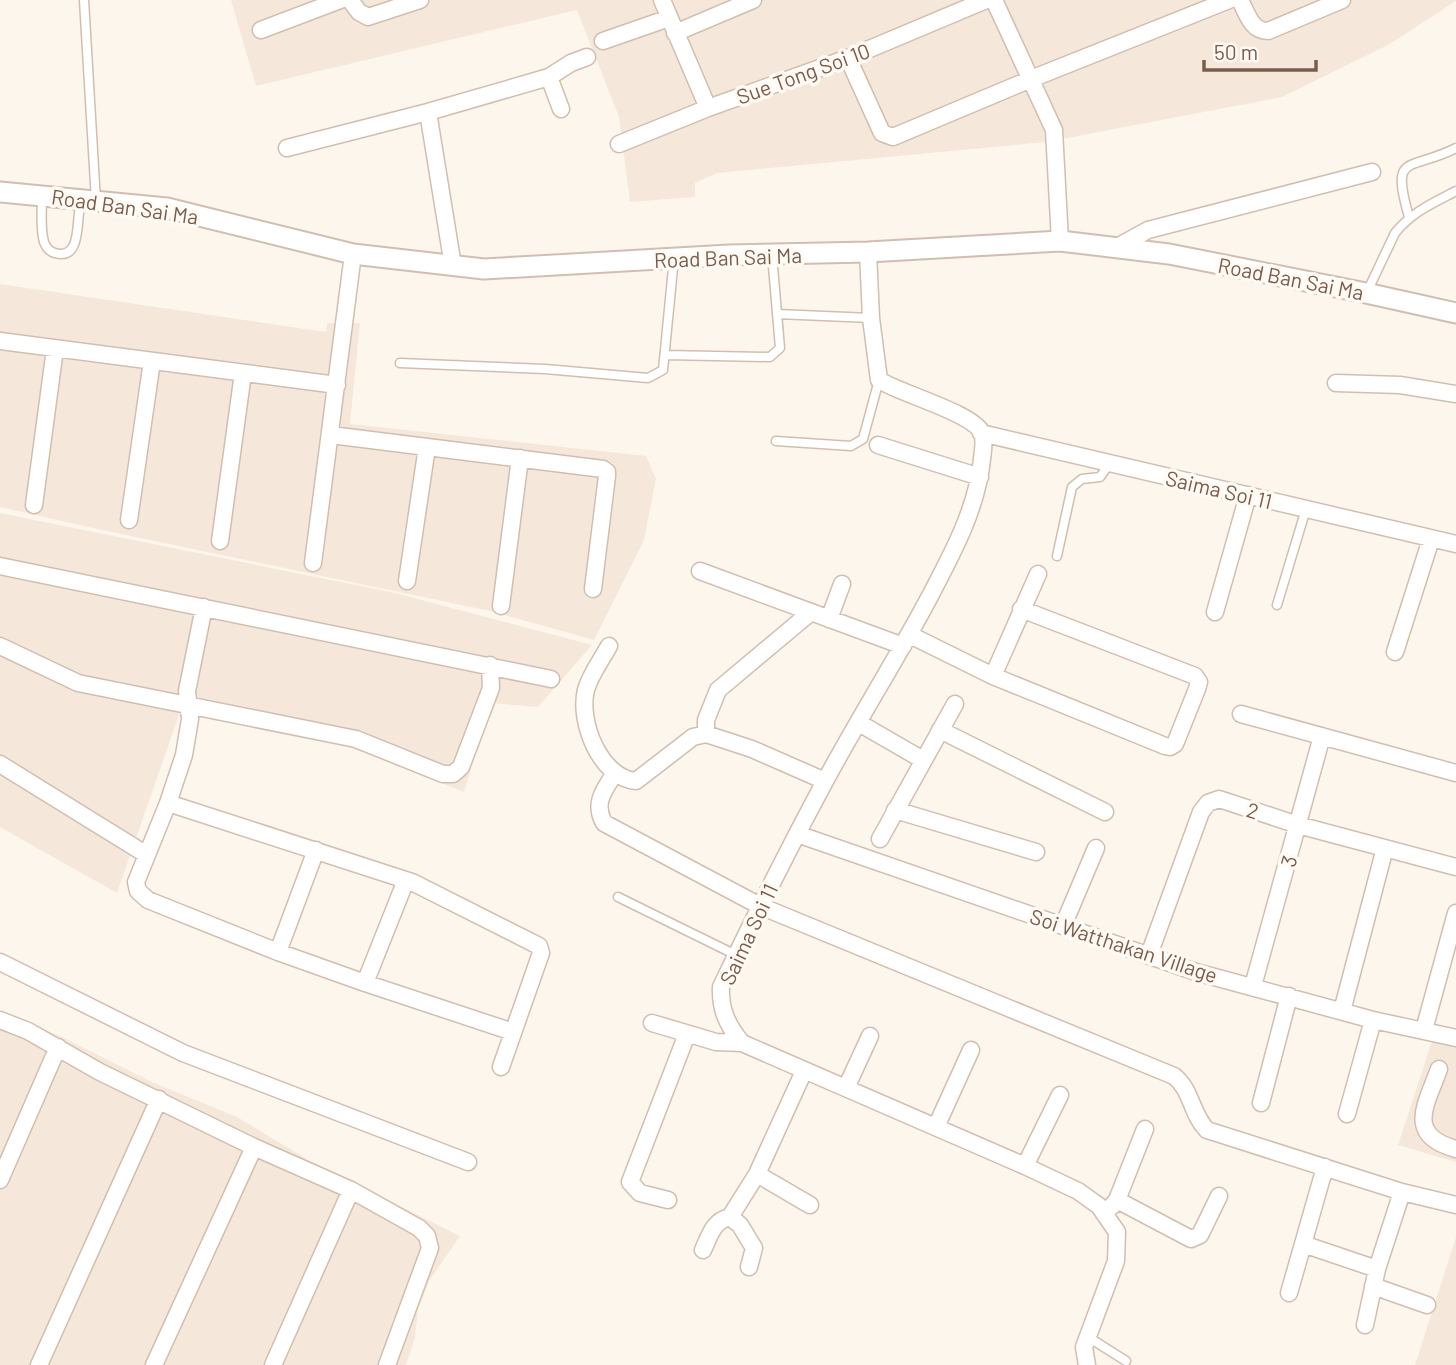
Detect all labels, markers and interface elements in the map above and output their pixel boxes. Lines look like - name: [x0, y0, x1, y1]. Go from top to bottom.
- scale bar: [1204, 28, 1316, 72]
- street label: Sue Tong Soi 10: [733, 37, 873, 109]
- text: 50 m: [1214, 39, 1258, 64]
- street label: Road Ban Sai Ma: [50, 183, 200, 229]
- street label: Road Ban Sai Ma: [654, 242, 802, 272]
- street label: Road Ban Sai Ma: [1216, 252, 1366, 304]
- street label: Saima Soi 11: [1163, 465, 1275, 513]
- street label: 2: [1244, 796, 1262, 824]
- street label: 3: [1274, 852, 1302, 870]
- street label: Saima Soi 11: [714, 879, 782, 989]
- street label: Soi Watthakan Village: [1027, 903, 1221, 987]

